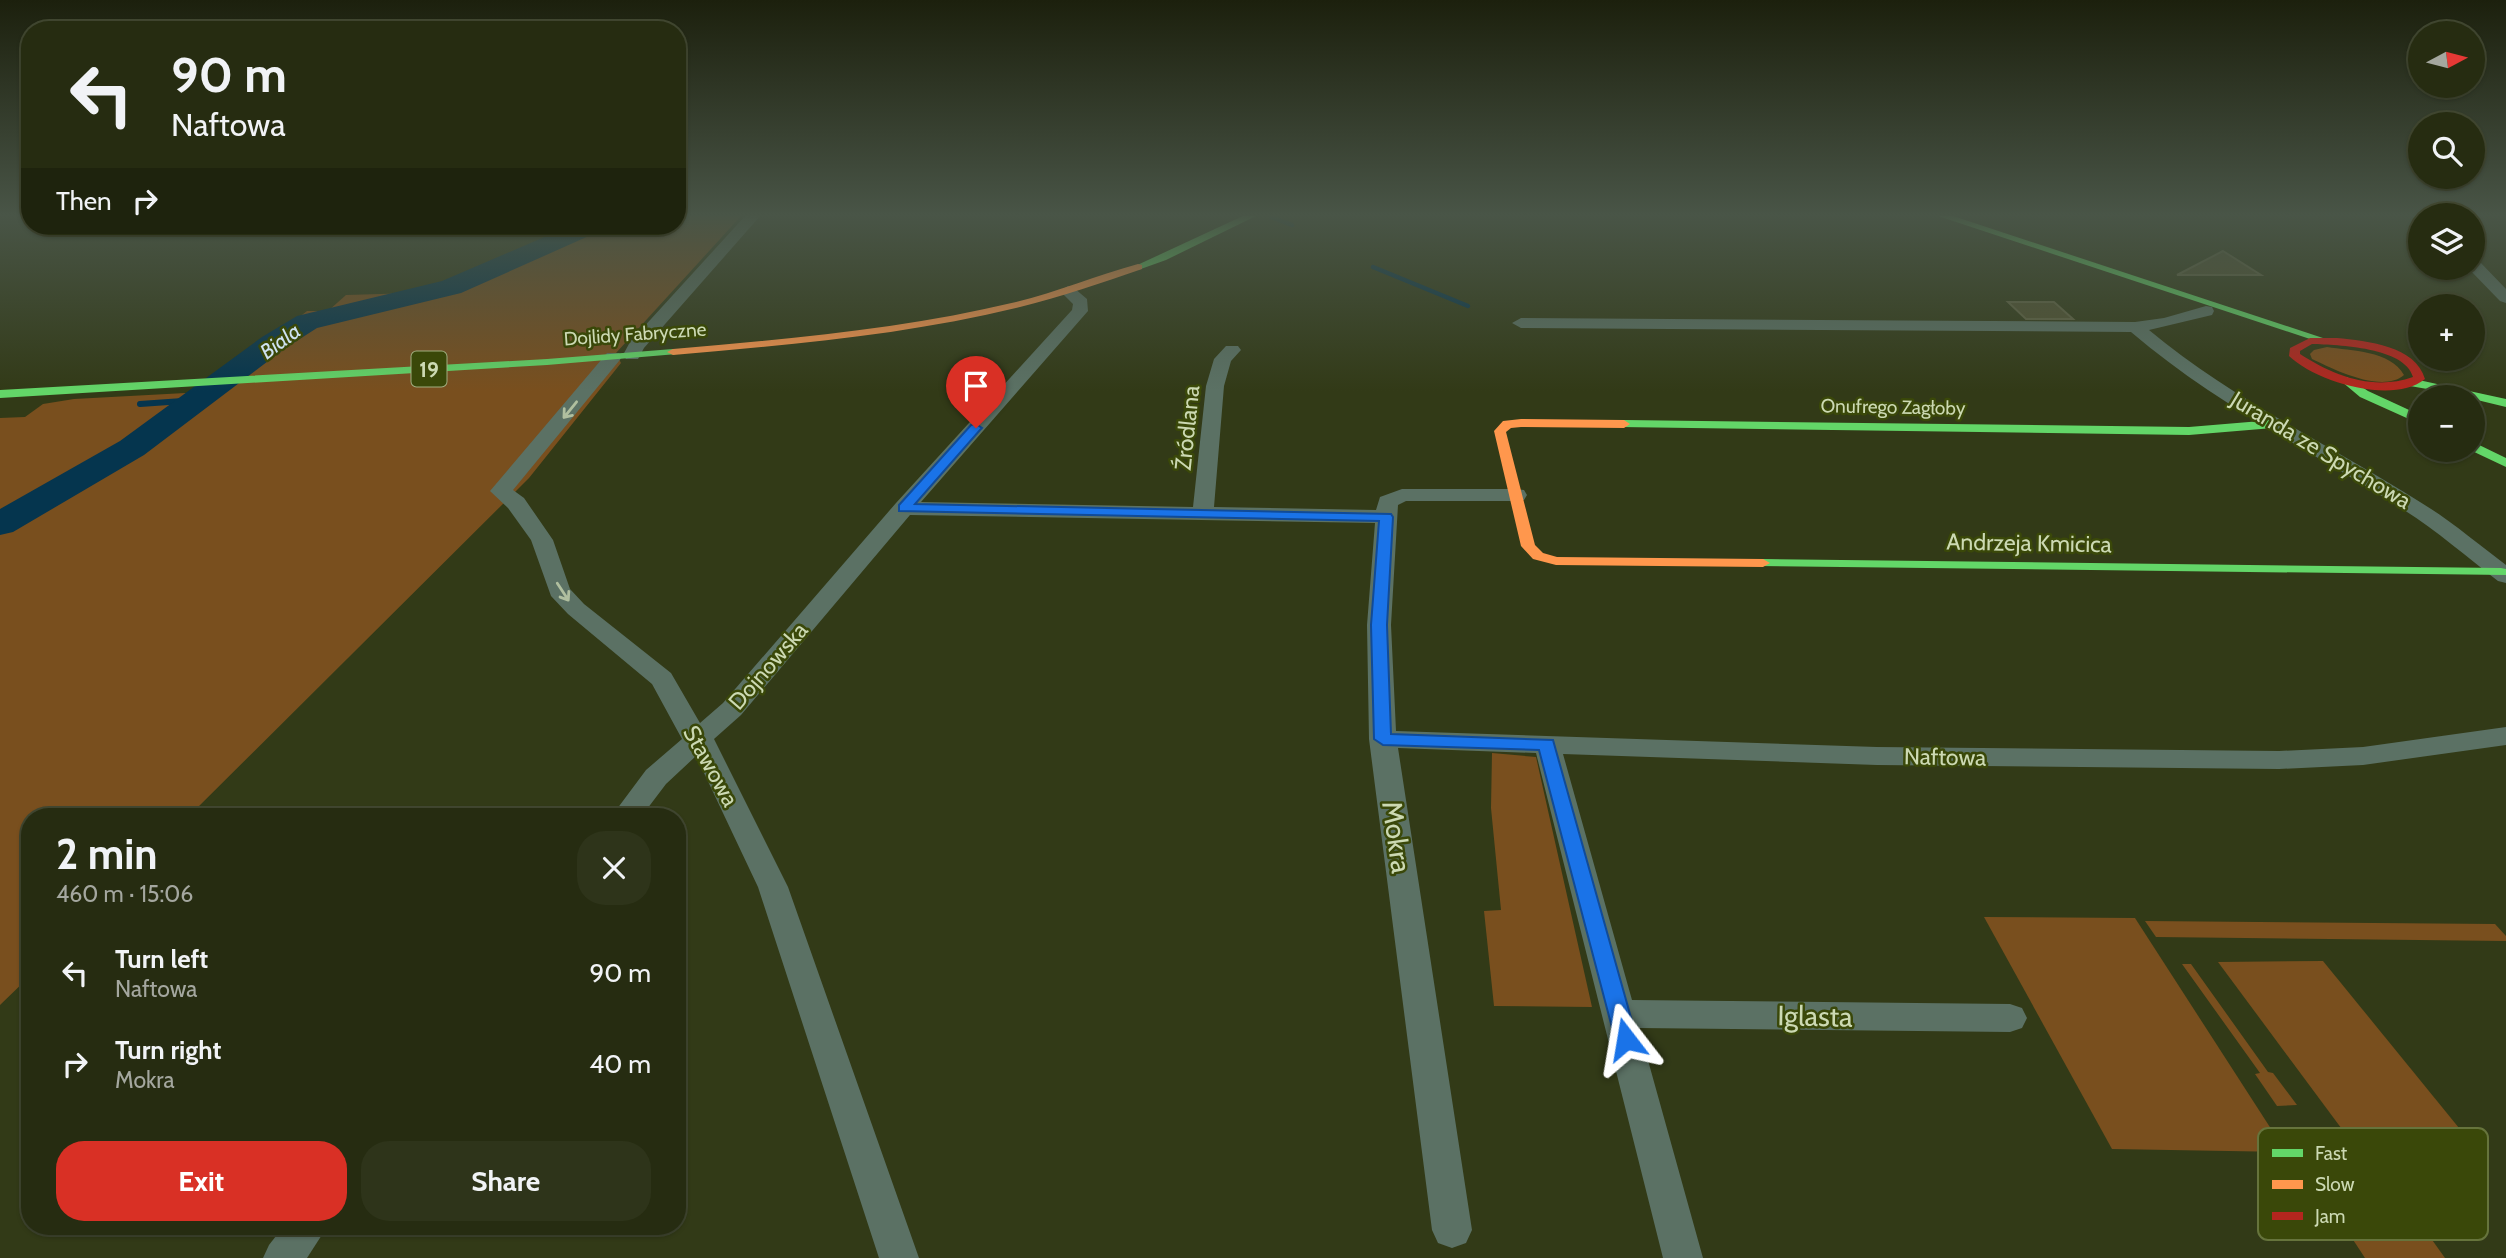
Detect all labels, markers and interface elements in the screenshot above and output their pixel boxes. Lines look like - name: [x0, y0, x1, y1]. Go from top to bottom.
- north arrow: [2408, 21, 2485, 98]
- map controls: [2408, 21, 2485, 462]
- text: 90 m: [171, 45, 287, 104]
- icon: left: [56, 49, 147, 140]
- text: Naftowa: [171, 105, 286, 144]
- button: search: [2408, 112, 2485, 189]
- icon: right: [126, 182, 164, 220]
- text: Then: [56, 185, 112, 217]
- button: layers: [2408, 203, 2485, 280]
- button: +: [2408, 294, 2485, 371]
- water label: Biala: [255, 318, 305, 364]
- street label: Dojlidy Fabryczne: [563, 318, 707, 350]
- road number: 19: [412, 352, 446, 386]
- pin: [946, 356, 1006, 428]
- icon: arrive: [957, 367, 995, 405]
- street label: Źródlana: [1168, 384, 1205, 472]
- street label: Juranda ze Spychowa: [2225, 385, 2416, 515]
- button: −: [2408, 385, 2485, 462]
- street label: Onufrego Zagłoby: [1820, 394, 1966, 420]
- one-way arrow: [563, 400, 578, 418]
- street label: Andrzeja Kmicica: [1946, 528, 2112, 558]
- one-way arrow: [555, 582, 570, 601]
- street label: Dojnowska: [722, 616, 814, 716]
- street label: Stawowa: [677, 721, 745, 811]
- street label: Naftowa: [1904, 742, 1986, 772]
- street label: Mokra: [1375, 799, 1419, 876]
- text: 2 min: [56, 828, 157, 880]
- button: close: [577, 831, 651, 905]
- text: 460 m · 15:06: [56, 880, 193, 908]
- text: Turn left: [115, 943, 208, 975]
- icon: left: [56, 954, 94, 992]
- text: 90 m: [589, 957, 651, 989]
- text: Naftowa: [115, 975, 197, 1003]
- street label: Iglasta: [1777, 998, 1853, 1034]
- position arrow: [1589, 1002, 1663, 1076]
- text: Turn right: [115, 1034, 221, 1066]
- icon: right: [56, 1045, 94, 1083]
- text: 40 m: [589, 1048, 651, 1080]
- text: Mokra: [115, 1066, 175, 1094]
- legend: [2258, 1128, 2488, 1240]
- button: Exit: [56, 1141, 347, 1221]
- button: Share: [361, 1141, 651, 1221]
- text: Fast: [2315, 1142, 2348, 1165]
- text: Slow: [2315, 1173, 2355, 1196]
- text: Jam: [2314, 1205, 2345, 1228]

